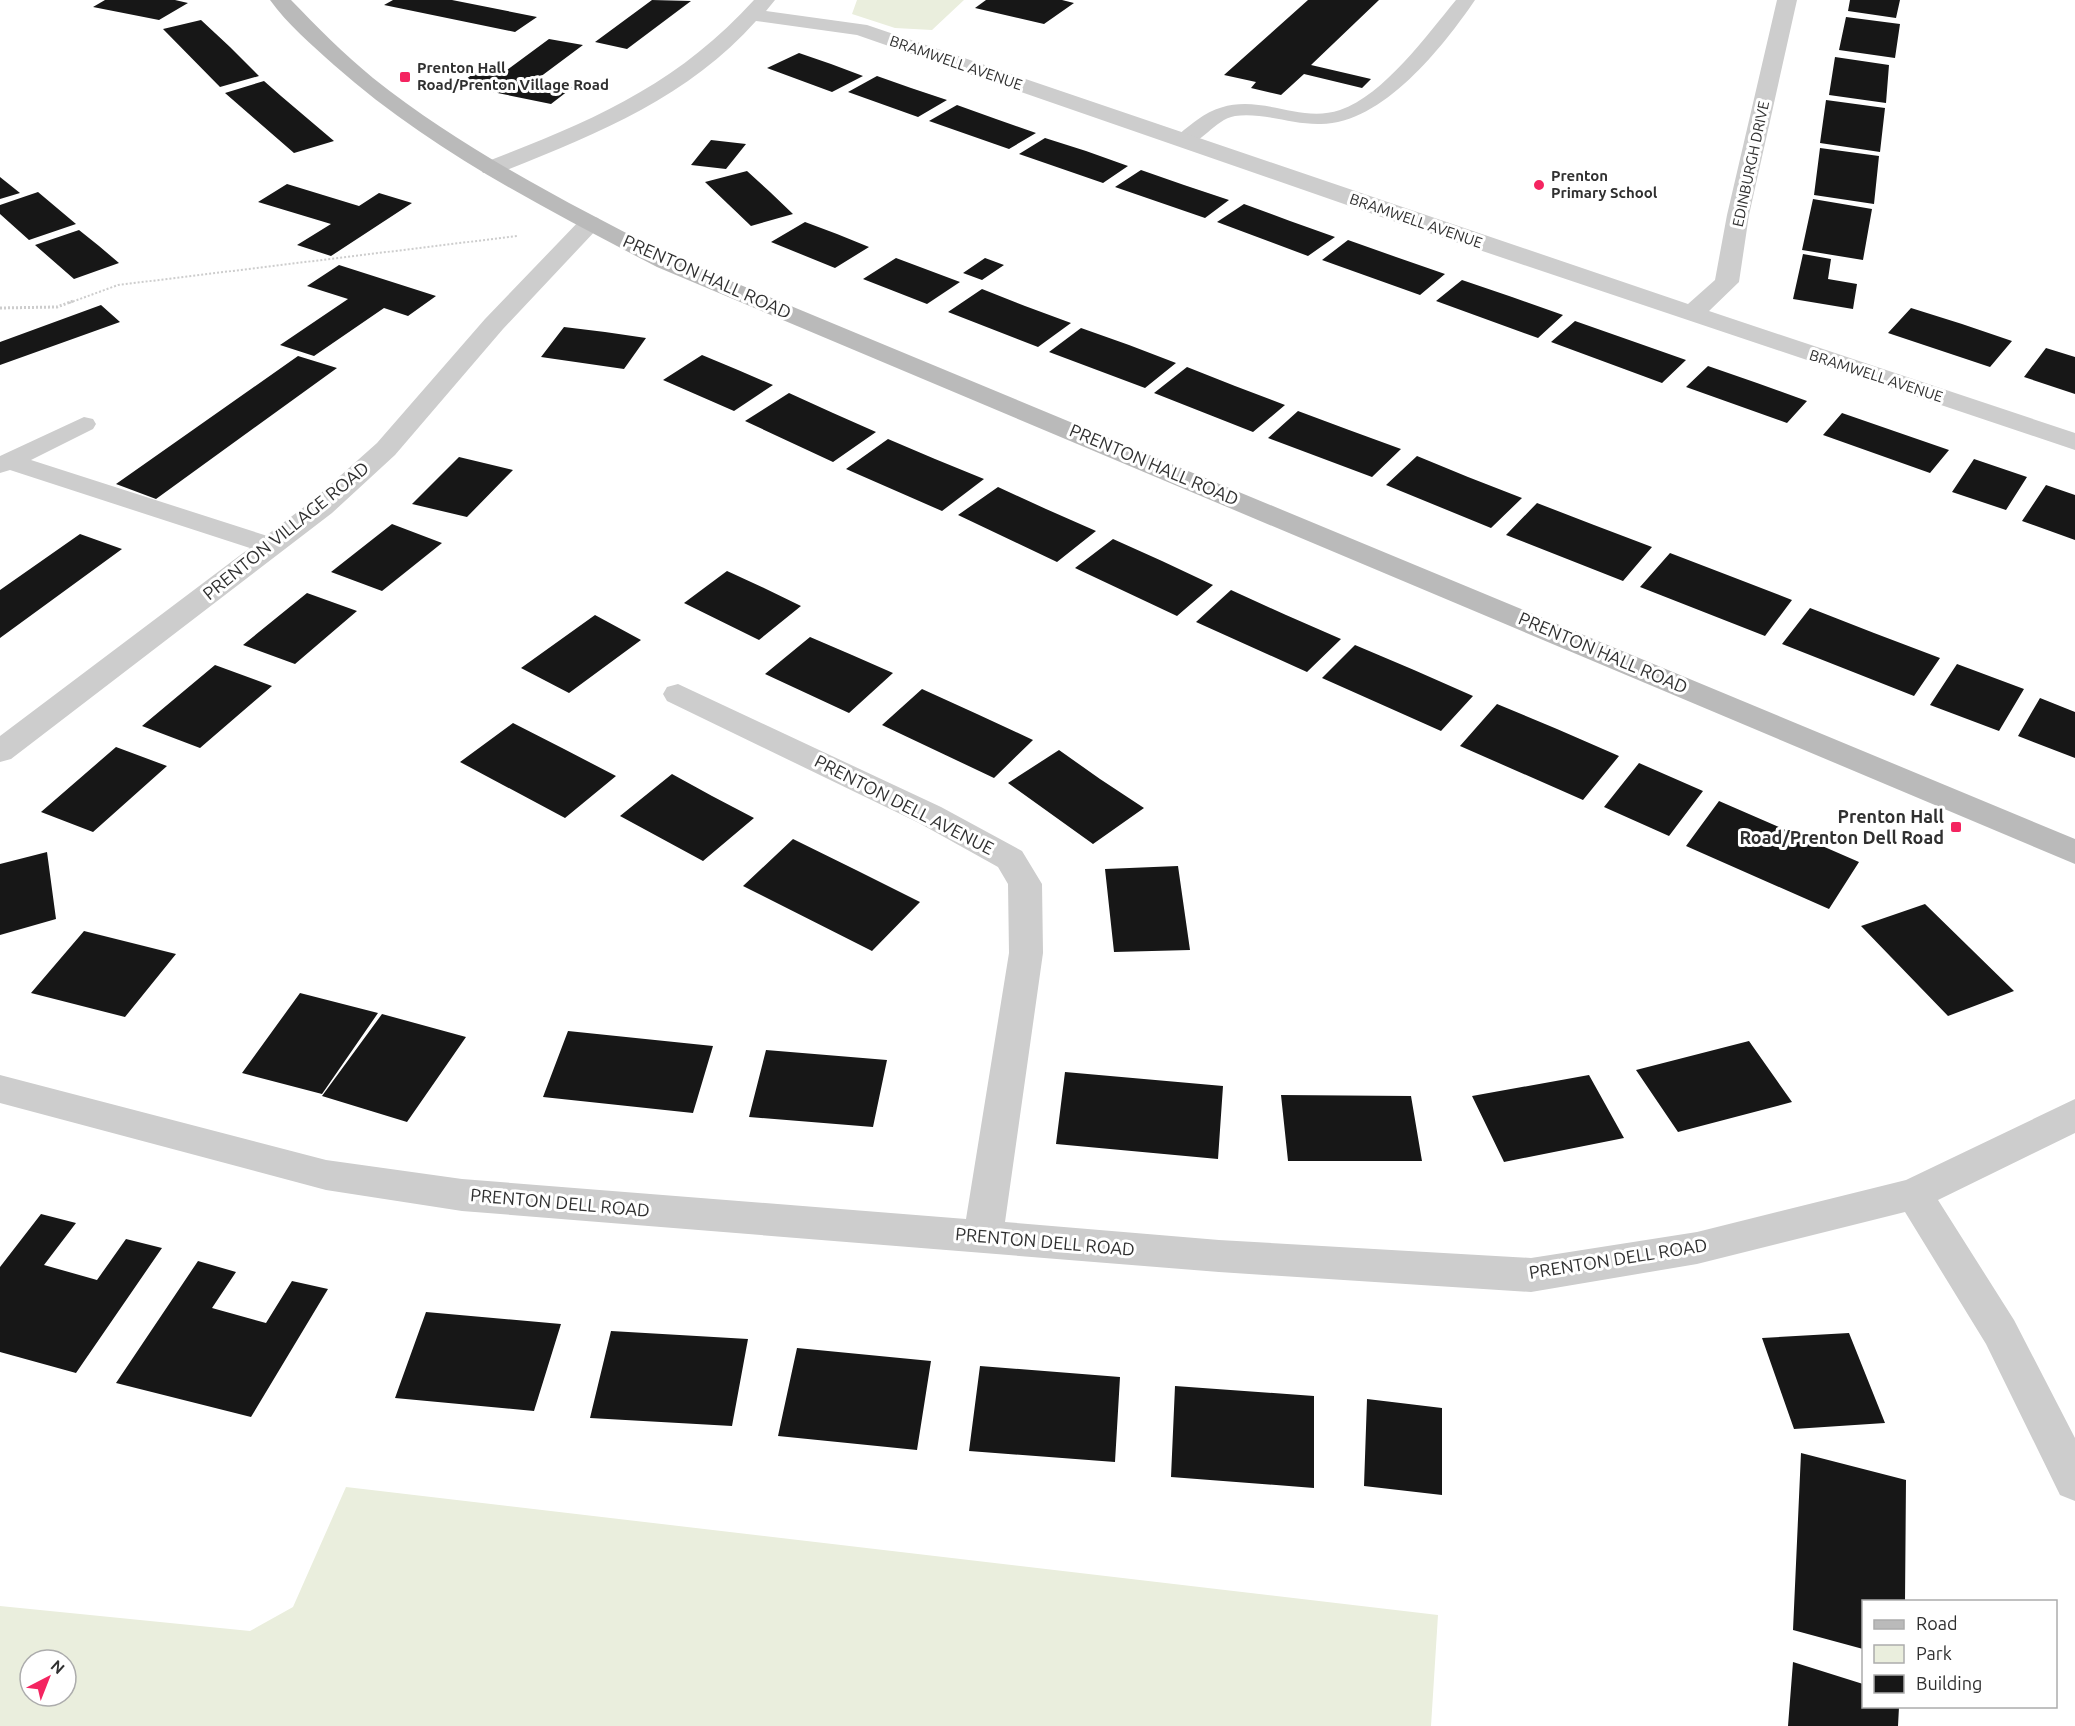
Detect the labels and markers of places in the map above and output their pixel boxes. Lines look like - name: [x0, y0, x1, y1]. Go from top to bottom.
- place label: Prenton Hall Road/Prenton Village Road: [417, 59, 609, 93]
- marker: Prenton Hall Road/Prenton Village Road: [398, 70, 412, 84]
- place label: Prenton Primary School: [1551, 167, 1658, 201]
- marker: Prenton Primary School: [1532, 178, 1546, 192]
- place label: Prenton Hall Road/Prenton Dell Road: [1739, 806, 1945, 847]
- marker: Prenton Hall Road/Prenton Dell Road: [1949, 820, 1963, 834]

